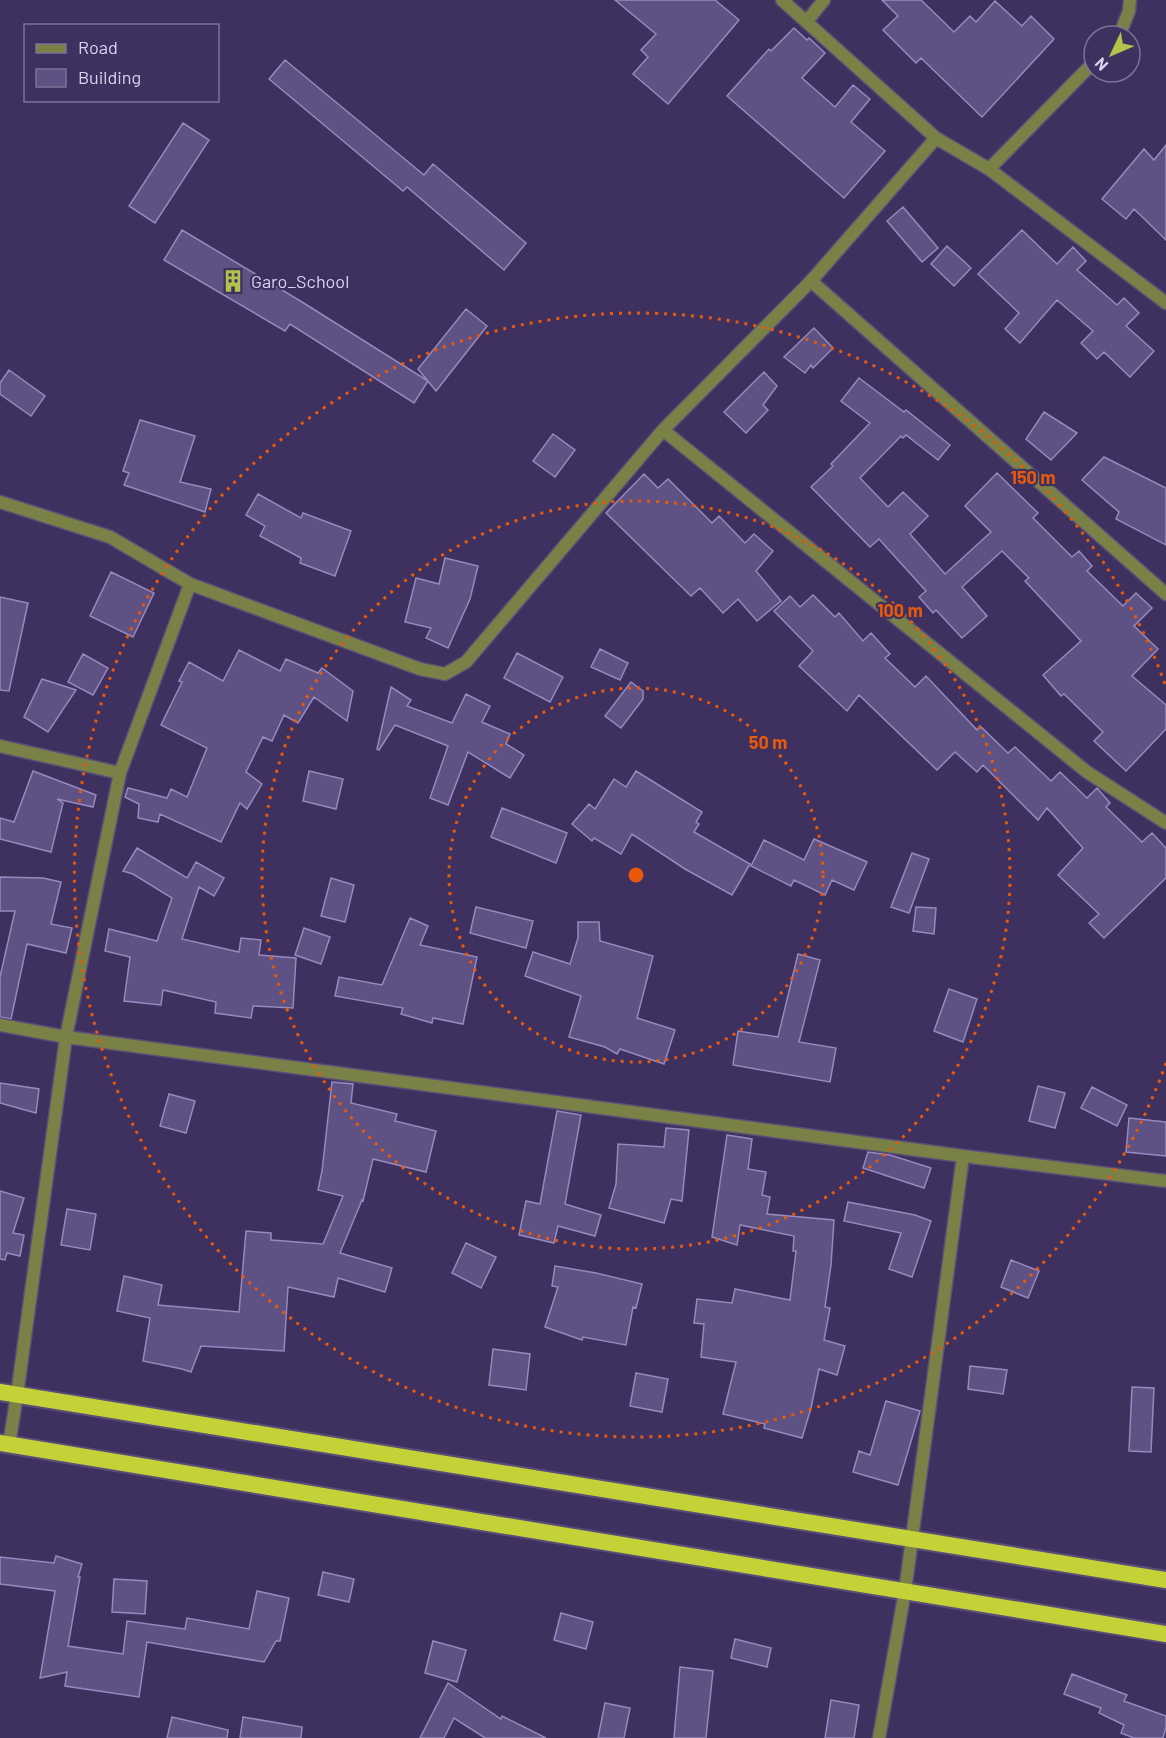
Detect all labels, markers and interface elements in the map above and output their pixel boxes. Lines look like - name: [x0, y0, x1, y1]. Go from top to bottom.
- legend: [24, 24, 219, 102]
- north arrow: [1082, 24, 1142, 84]
- text: Road: [78, 36, 118, 58]
- text: N: [1090, 54, 1111, 75]
- text: Building: [78, 66, 141, 88]
- building icon: Garo_School: [220, 268, 246, 294]
- place label: Garo_School: [251, 270, 349, 292]
- text: 150 m: [1011, 466, 1055, 488]
- text: 100 m: [877, 599, 923, 621]
- text: 50 m: [749, 731, 787, 753]
- centre of rings: [626, 865, 646, 885]

